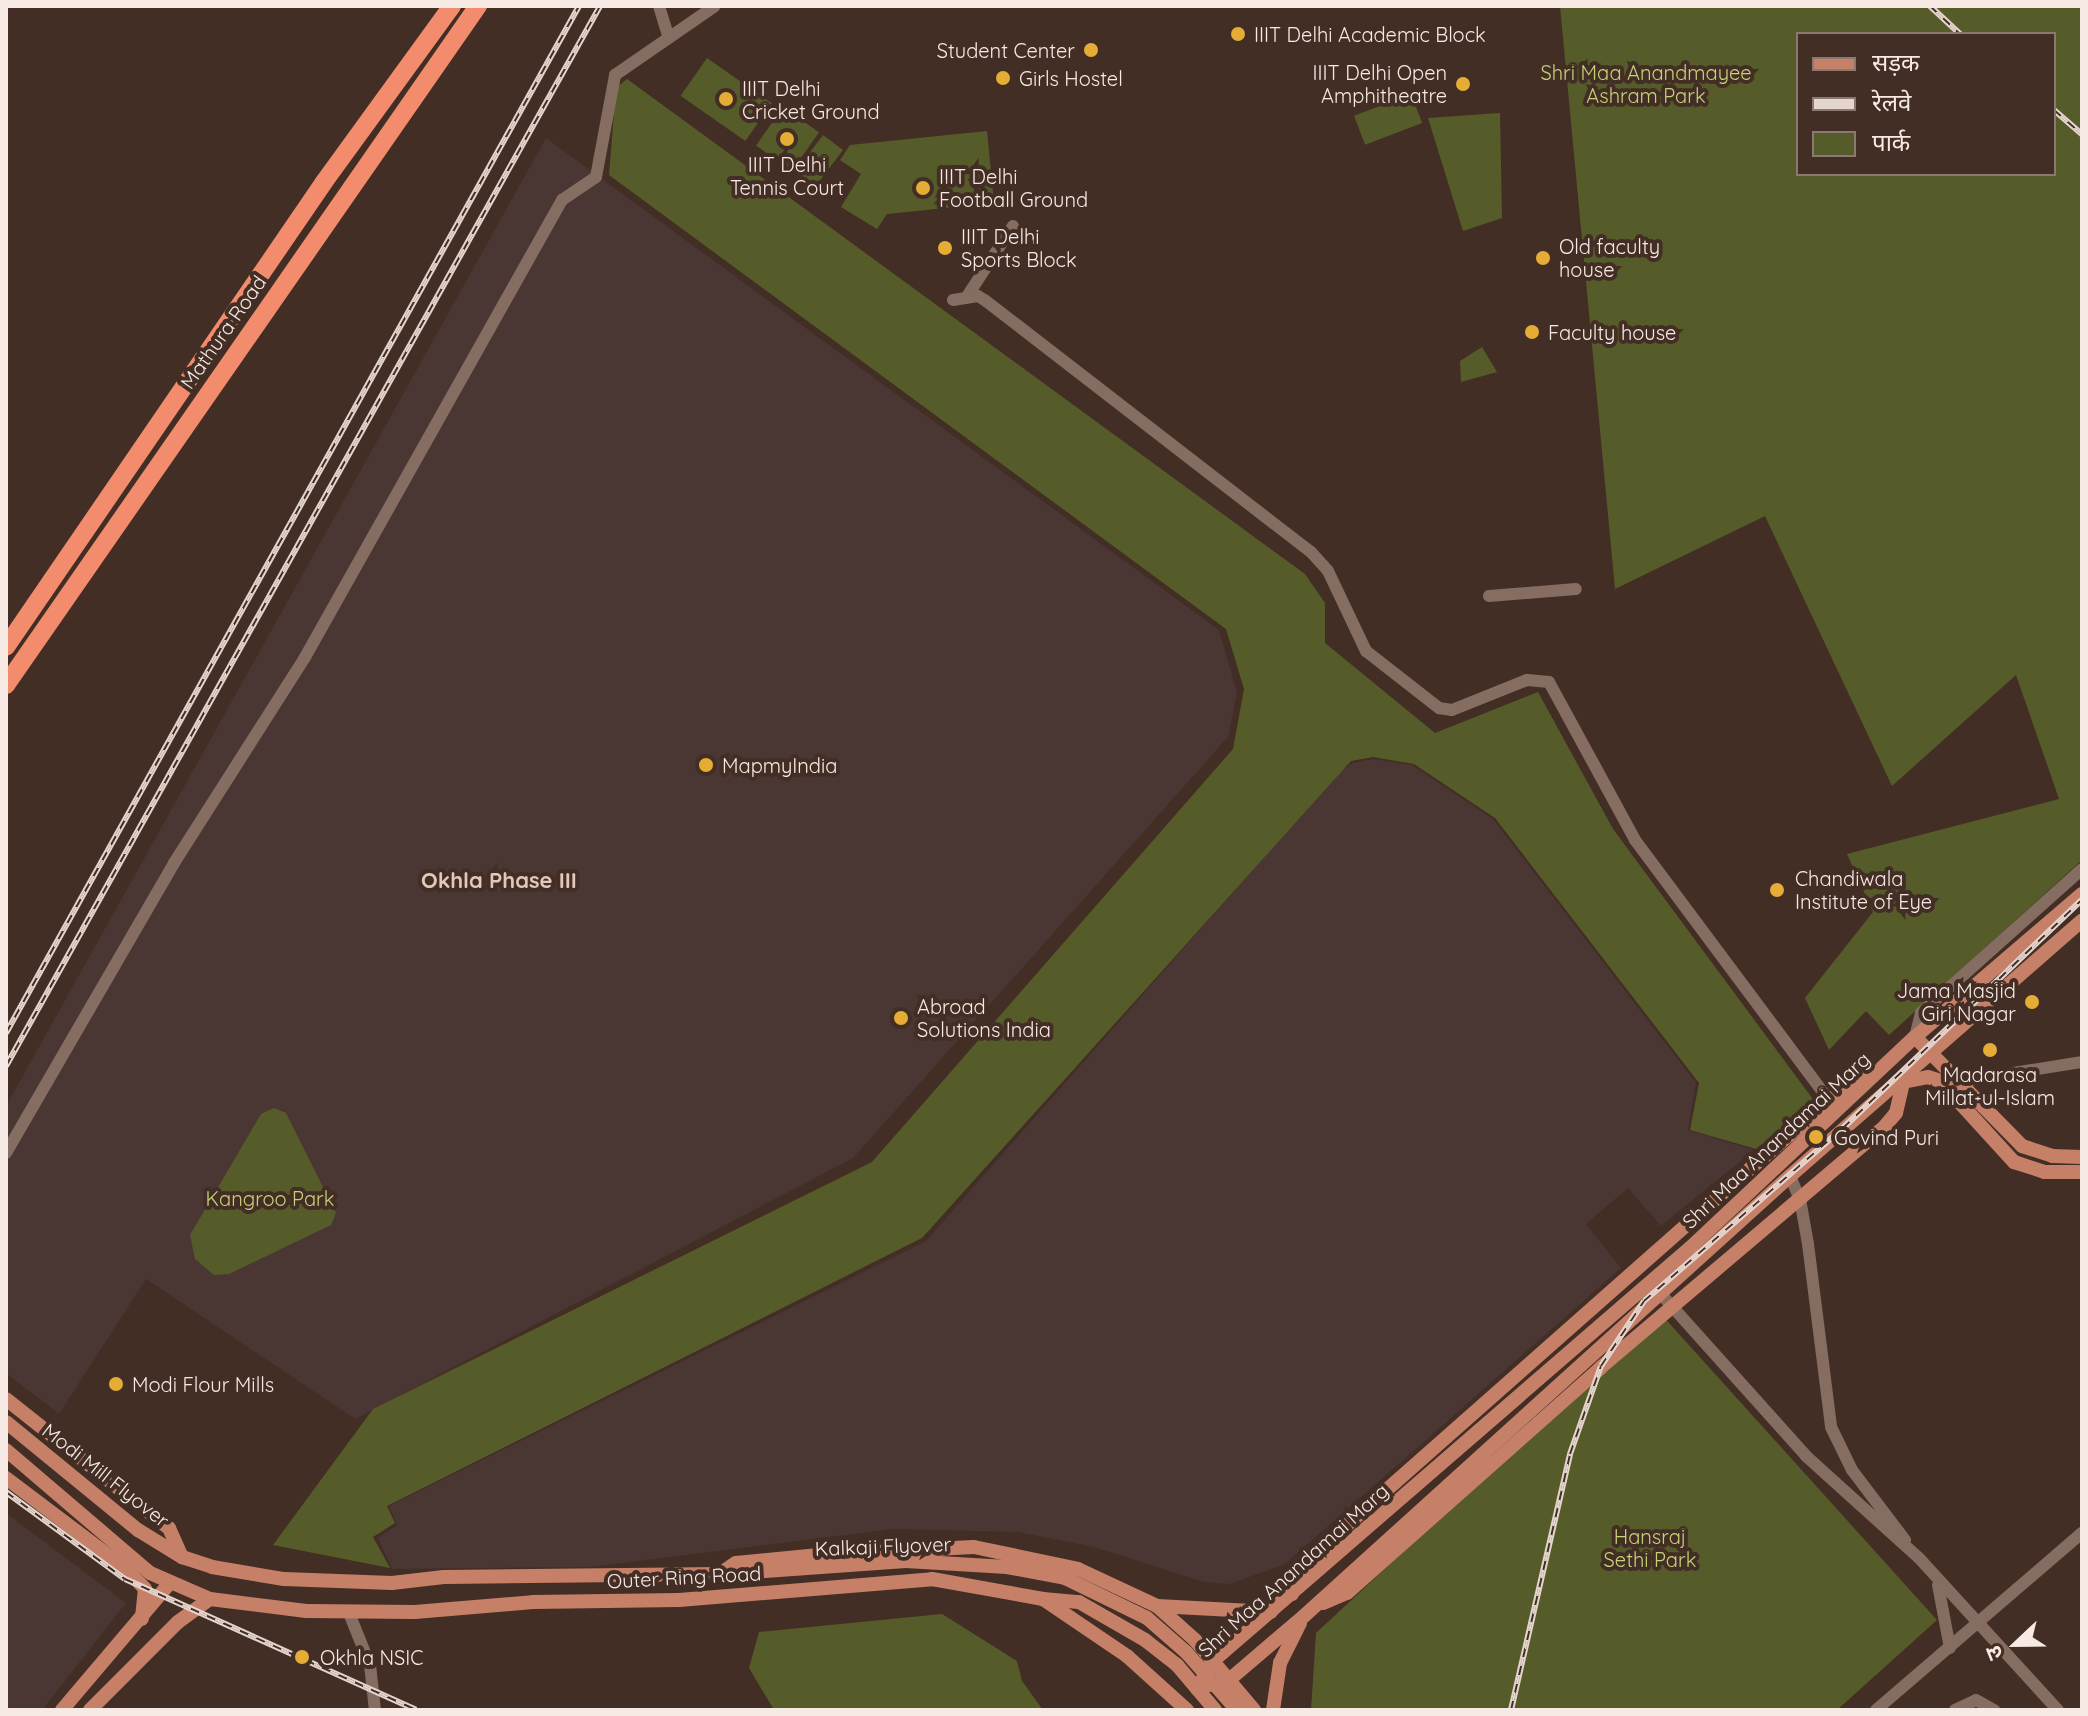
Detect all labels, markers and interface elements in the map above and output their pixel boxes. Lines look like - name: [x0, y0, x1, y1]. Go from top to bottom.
- place label: IIIT Delhi Academic Block: [1254, 22, 1486, 46]
- marker: IIIT Delhi Academic Block: [1229, 25, 1247, 43]
- legend: [1796, 32, 2056, 176]
- place label: Student Center: [937, 38, 1075, 62]
- marker: Student Center: [1082, 41, 1100, 59]
- text: सड़क: [1872, 47, 1920, 77]
- place label: IIIT Delhi Open Amphitheatre: [1313, 60, 1447, 107]
- park label: Shri Maa Anandmayee Ashram Park: [1541, 61, 1751, 108]
- place label: Girls Hostel: [1019, 66, 1123, 90]
- marker: Girls Hostel: [994, 69, 1012, 87]
- marker: IIIT Delhi Open Amphitheatre: [1454, 75, 1472, 93]
- place label: IIIT Delhi Cricket Ground: [742, 76, 879, 123]
- text: रेलवे: [1872, 87, 1911, 117]
- marker: IIIT Delhi Cricket Ground: [717, 90, 735, 108]
- text: पार्क: [1872, 127, 1910, 157]
- marker: IIIT Delhi Tennis Court: [778, 130, 796, 148]
- place label: IIIT Delhi Tennis Court: [730, 152, 844, 199]
- place label: IIIT Delhi Football Ground: [939, 164, 1088, 211]
- marker: IIIT Delhi Football Ground: [914, 179, 932, 197]
- place label: IIIT Delhi Sports Block: [961, 224, 1077, 271]
- place label: Old faculty house: [1559, 234, 1660, 281]
- marker: IIIT Delhi Sports Block: [936, 239, 954, 257]
- marker: Old faculty house: [1534, 249, 1552, 267]
- street label: Mathura Road: [175, 271, 271, 393]
- place label: Faculty house: [1548, 320, 1676, 344]
- marker: Faculty house: [1523, 323, 1541, 341]
- place label: MapmyIndia: [722, 753, 837, 777]
- marker: MapmyIndia: [697, 756, 715, 774]
- place label: Chandiwala Institute of Eye: [1795, 866, 1932, 913]
- district label: Okhla Phase III: [421, 868, 577, 894]
- marker: Chandiwala Institute of Eye: [1766, 879, 1788, 901]
- place label: Jama Masjid Giri Nagar: [1897, 978, 2016, 1025]
- marker: Jama Masjid Giri Nagar: [2023, 993, 2041, 1011]
- place label: Abroad Solutions India: [917, 994, 1051, 1041]
- marker: Abroad Solutions India: [892, 1009, 910, 1027]
- marker: Madarasa Millat-ul-Islam: [1981, 1041, 1999, 1059]
- street label: Shri Maa Anandamai Marg: [1677, 1047, 1875, 1233]
- place label: Madarasa Millat-ul-Islam: [1925, 1062, 2055, 1109]
- place label: Govind Puri: [1834, 1125, 1939, 1149]
- marker: Govind Puri: [1805, 1126, 1827, 1148]
- park label: Kangroo Park: [206, 1186, 334, 1210]
- place label: Modi Flour Mills: [132, 1372, 274, 1396]
- marker: Modi Flour Mills: [107, 1375, 125, 1393]
- street label: Modi Mill Flyover: [38, 1418, 174, 1532]
- street label: Shri Maa Anandamai Marg: [1193, 1478, 1393, 1662]
- park label: Hansraj Sethi Park: [1604, 1524, 1696, 1571]
- street label: Kalkaji Flyover: [814, 1532, 952, 1560]
- street label: Outer Ring Road: [606, 1561, 762, 1593]
- north arrow: [1976, 1604, 2056, 1684]
- text: उ: [1978, 1642, 2009, 1664]
- place label: Okhla NSIC: [320, 1645, 423, 1669]
- marker: Okhla NSIC: [291, 1646, 313, 1668]

